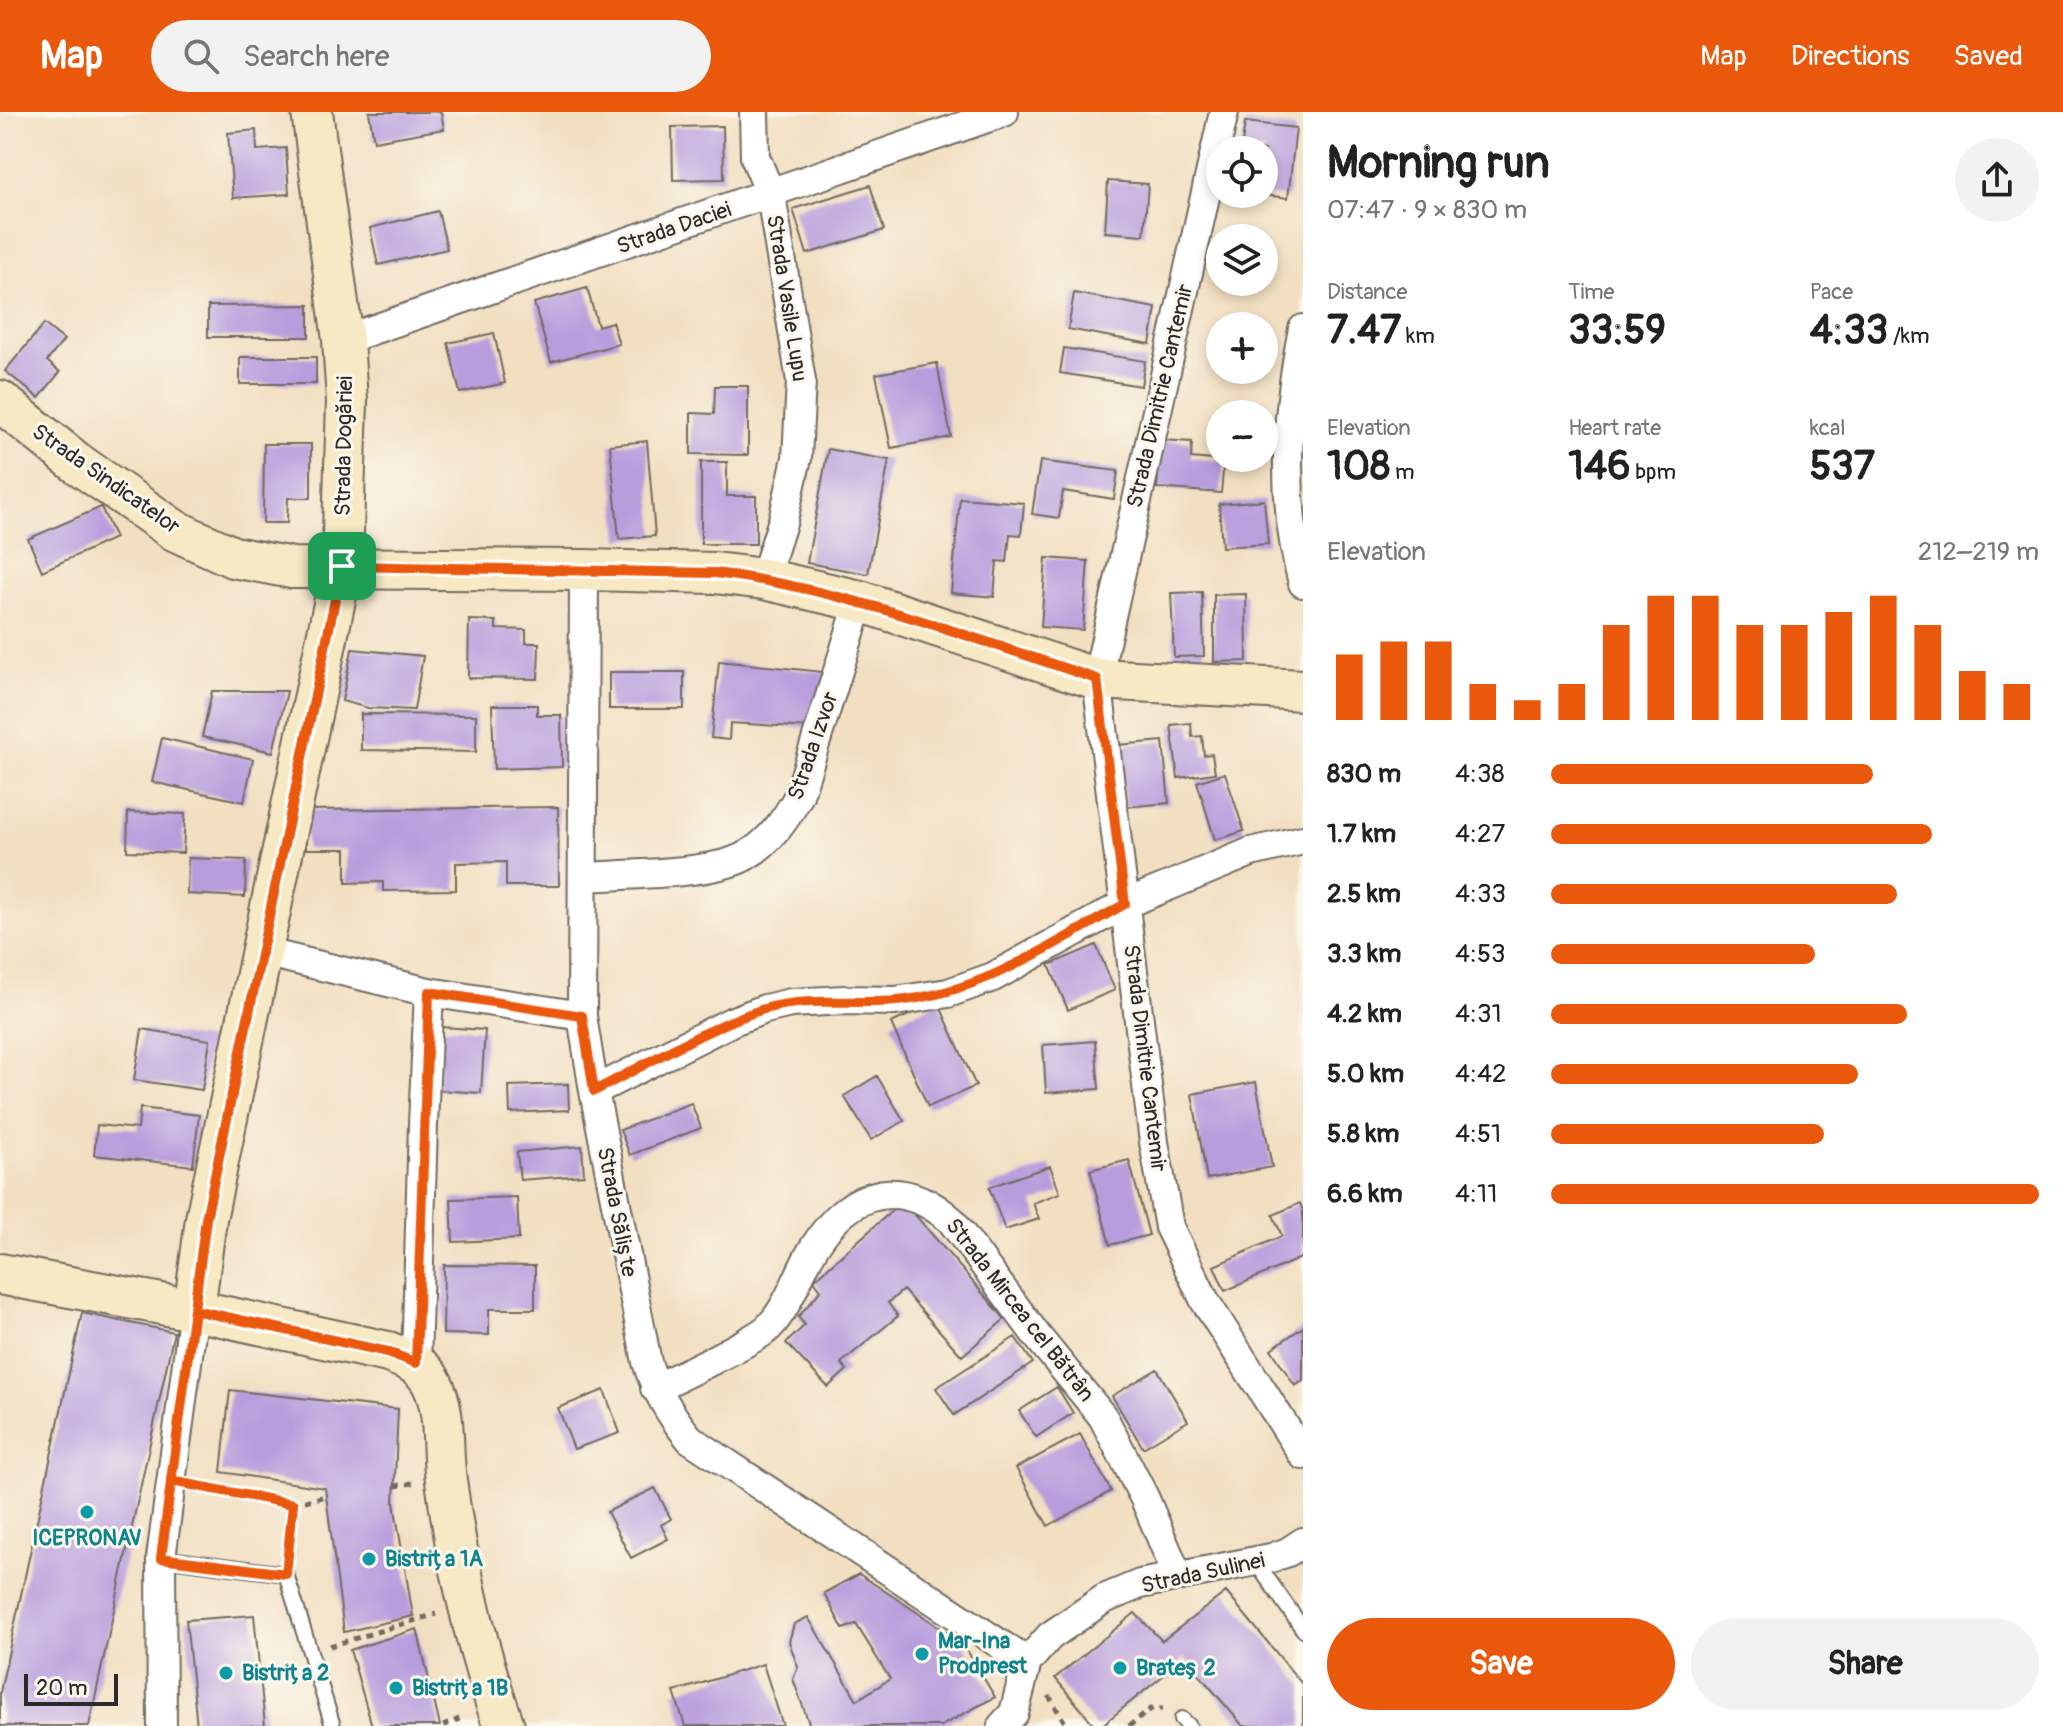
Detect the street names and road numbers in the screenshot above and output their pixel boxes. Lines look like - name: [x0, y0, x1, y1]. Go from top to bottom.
- street label: Strada Daciei: [613, 195, 735, 261]
- street label: Strada Vasile Lupu: [760, 213, 814, 383]
- street label: Strada Dimitrie Cantemir: [1121, 281, 1199, 511]
- street label: Strada Dogăriei: [329, 376, 359, 516]
- street label: Strada Sindicatelor: [26, 417, 186, 541]
- street label: Strada Izvor: [781, 688, 845, 804]
- street label: Strada Dimitrie Cantemir: [1117, 943, 1173, 1173]
- street label: Strada Săliște: [591, 1145, 643, 1280]
- street label: Strada Mircea cel Bătrân: [940, 1213, 1100, 1407]
- street label: Strada Sulinei: [1139, 1546, 1267, 1600]

